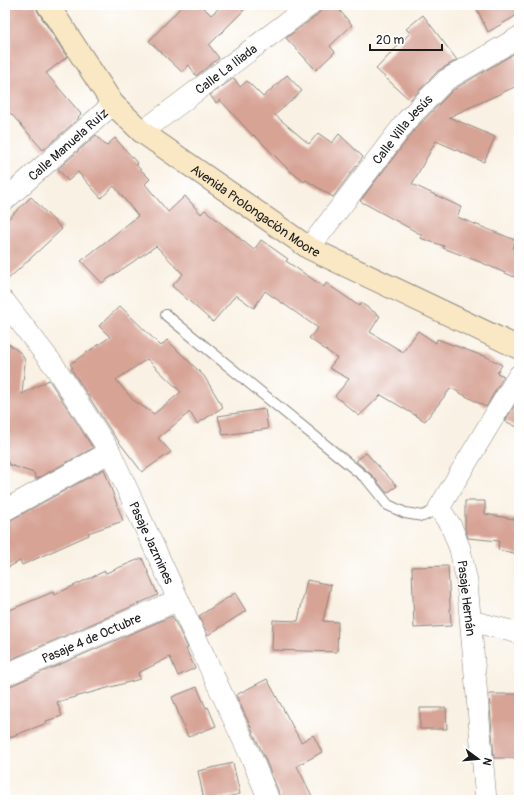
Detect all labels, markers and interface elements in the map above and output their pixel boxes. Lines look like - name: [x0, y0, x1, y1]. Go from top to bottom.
- scale bar: [370, 26, 442, 52]
- text: 20 m: [376, 33, 405, 48]
- street label: Calle La Iliada: [192, 41, 260, 98]
- street label: Calle Villa Jesús: [369, 92, 436, 168]
- street label: Calle Manuela Ruíz: [25, 105, 112, 185]
- street label: Avenida Prolongación Moore: [187, 161, 323, 261]
- street label: Pasaje Jazmines: [125, 499, 177, 587]
- street label: Pasaje Hernán: [453, 559, 479, 637]
- street label: Pasaje 4 de Octubre: [39, 610, 144, 667]
- north arrow: [458, 739, 498, 779]
- text: N: [480, 756, 494, 768]

